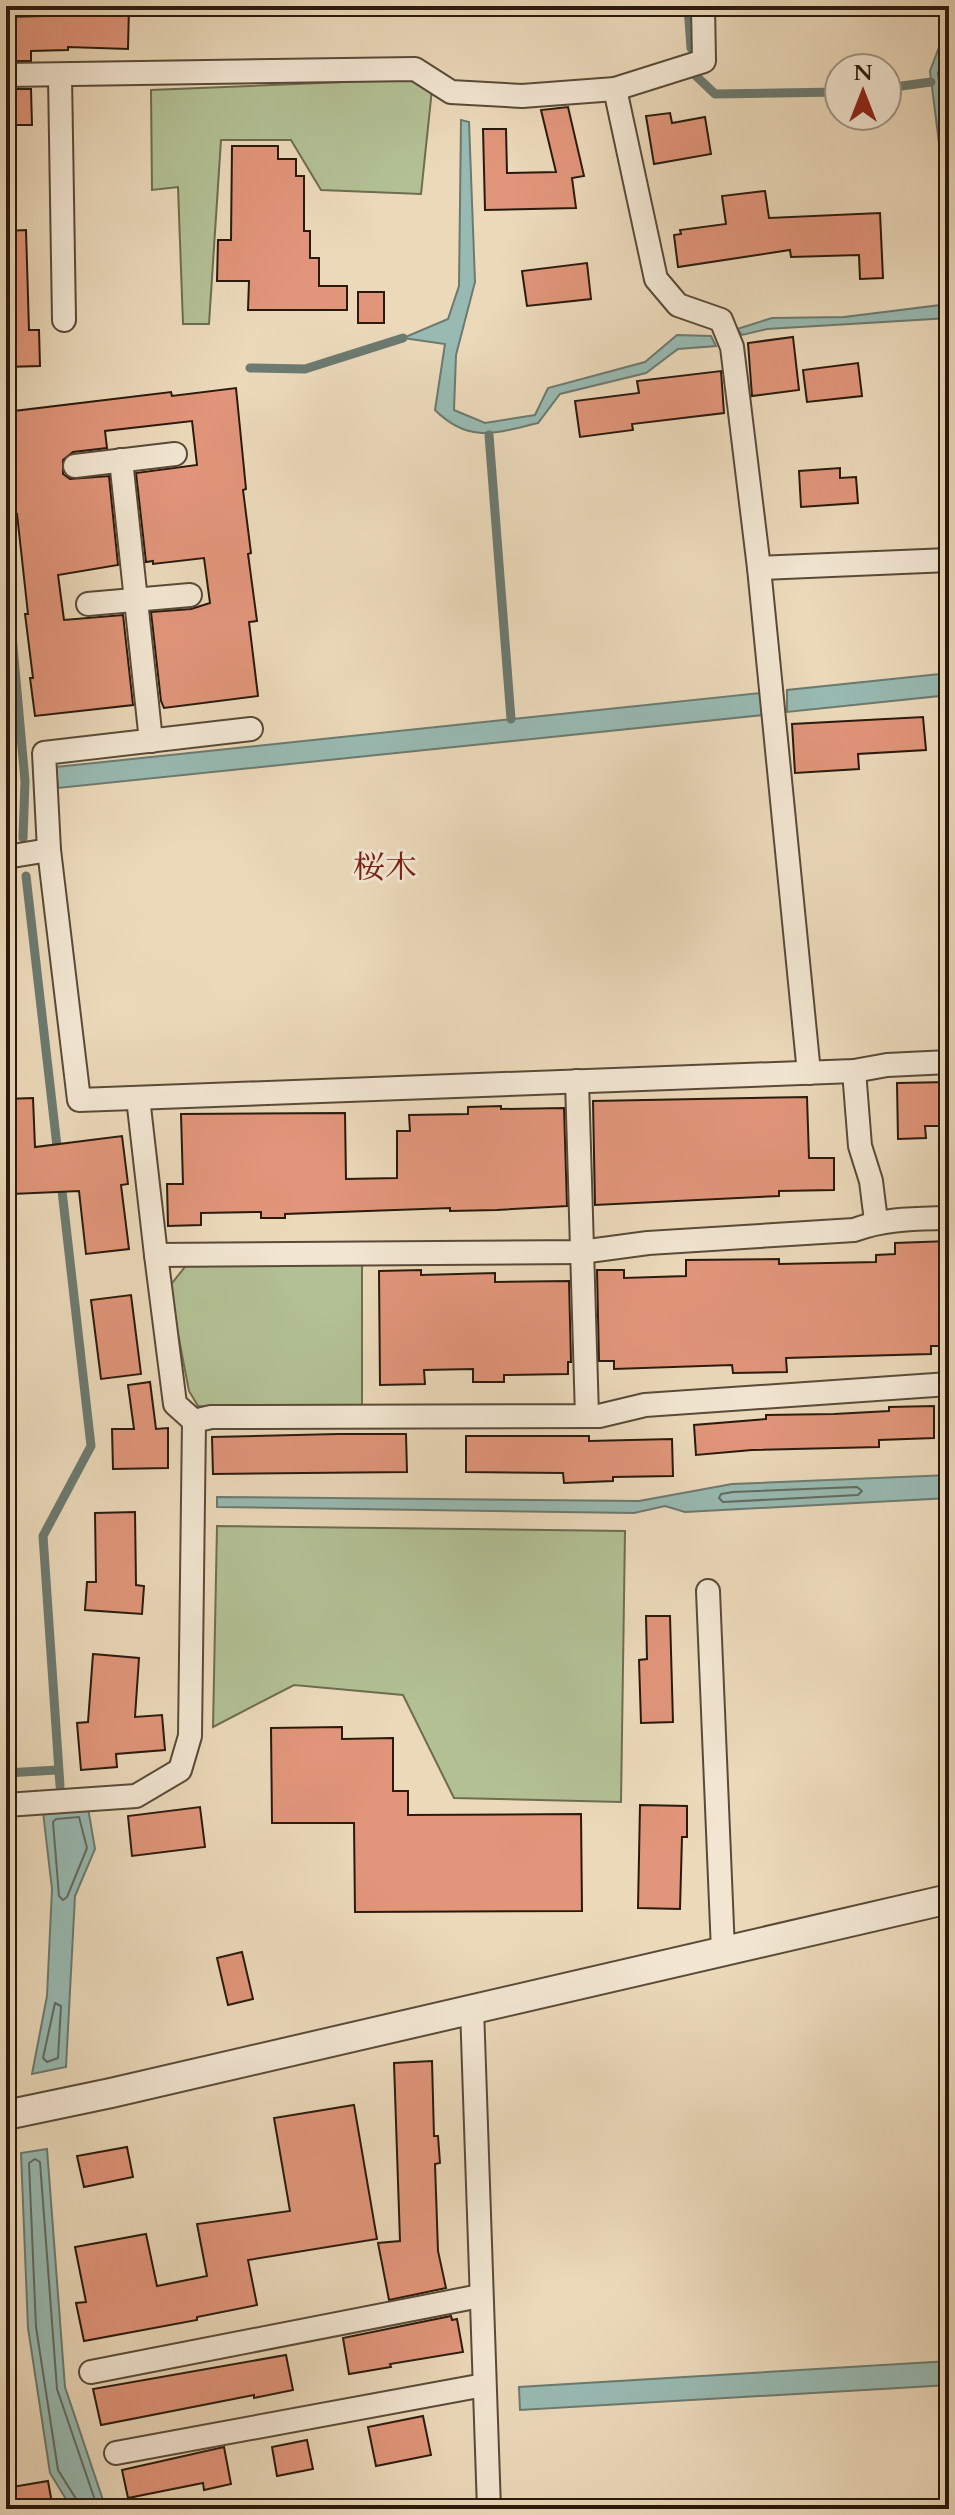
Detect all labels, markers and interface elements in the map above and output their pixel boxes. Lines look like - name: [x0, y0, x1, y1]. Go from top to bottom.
- north arrow: [823, 52, 903, 132]
- text: N: [853, 58, 873, 88]
- district label: 桜木: [353, 846, 417, 890]

